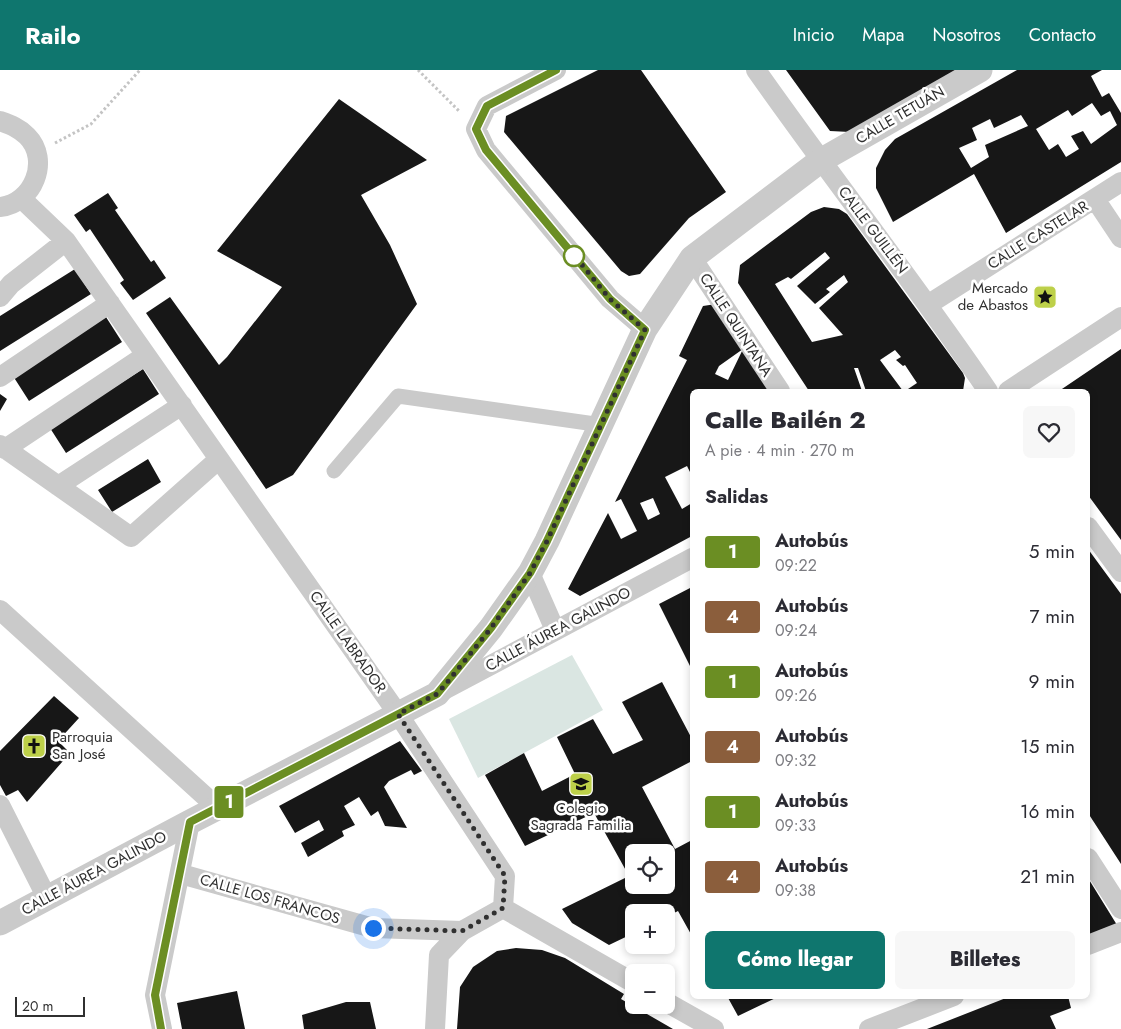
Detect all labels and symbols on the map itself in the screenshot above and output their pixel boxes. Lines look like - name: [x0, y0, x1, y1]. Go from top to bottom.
- street label: CALLE TETUÁN: [851, 81, 949, 149]
- street label: CALLE GUILLÉN: [833, 182, 913, 278]
- street label: CALLE CASTELAR: [983, 195, 1093, 275]
- unlabelled marker: [563, 245, 585, 267]
- street label: CALLE QUINTANA: [694, 269, 778, 381]
- place label: Mercado de Abastos: [958, 277, 1028, 316]
- place icon: Mercado de Abastos: [1032, 284, 1058, 310]
- street label: CALLE ÁUREA GALINDO: [481, 581, 635, 677]
- street label: CALLE LABRADOR: [304, 586, 392, 698]
- place label: Parroquia San José: [52, 726, 113, 765]
- church icon: Parroquia San José: [21, 733, 47, 759]
- school or university icon: Colegio Sagrada Familia: [568, 771, 594, 797]
- line badge: 1: [213, 786, 245, 818]
- place label: Colegio Sagrada Familia: [530, 797, 632, 836]
- street label: CALLE ÁUREA GALINDO: [17, 825, 171, 921]
- street label: CALLE LOS FRANCOS: [197, 868, 343, 930]
- your location: [361, 916, 386, 941]
- scale bar: [15, 994, 85, 1017]

